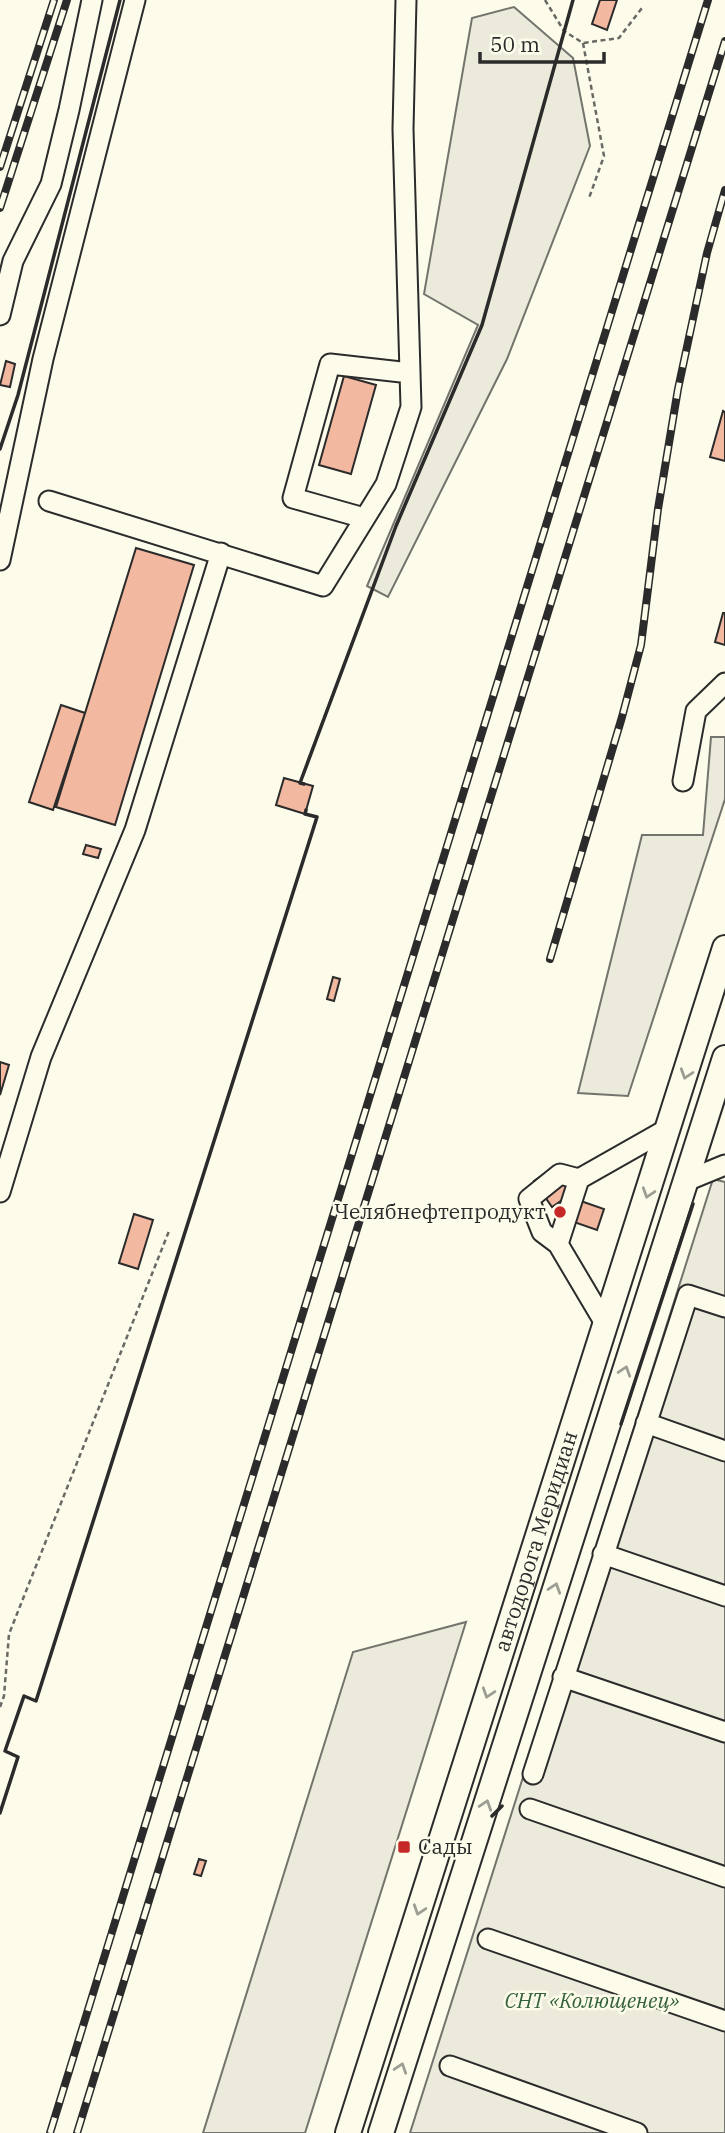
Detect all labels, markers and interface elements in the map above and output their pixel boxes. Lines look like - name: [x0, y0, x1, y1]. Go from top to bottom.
- scale bar: [480, 21, 604, 65]
- text: 50 m: [490, 30, 540, 58]
- one-way arrow: [680, 1067, 694, 1080]
- one-way arrow: [642, 1187, 656, 1199]
- place label: Челябнефтепродукт: [334, 1197, 546, 1225]
- marker: Челябнефтепродукт: [552, 1204, 568, 1220]
- one-way arrow: [617, 1366, 631, 1378]
- street label: автодорога Меридиан: [487, 1427, 584, 1655]
- one-way arrow: [547, 1582, 562, 1594]
- one-way arrow: [482, 1687, 497, 1699]
- one-way arrow: [477, 1799, 492, 1811]
- place label: Сады: [418, 1832, 473, 1860]
- marker: Сады: [396, 1839, 412, 1855]
- one-way arrow: [413, 1903, 427, 1916]
- park label: СНТ «Колющенец»: [504, 1986, 680, 2014]
- one-way arrow: [393, 2062, 408, 2074]

